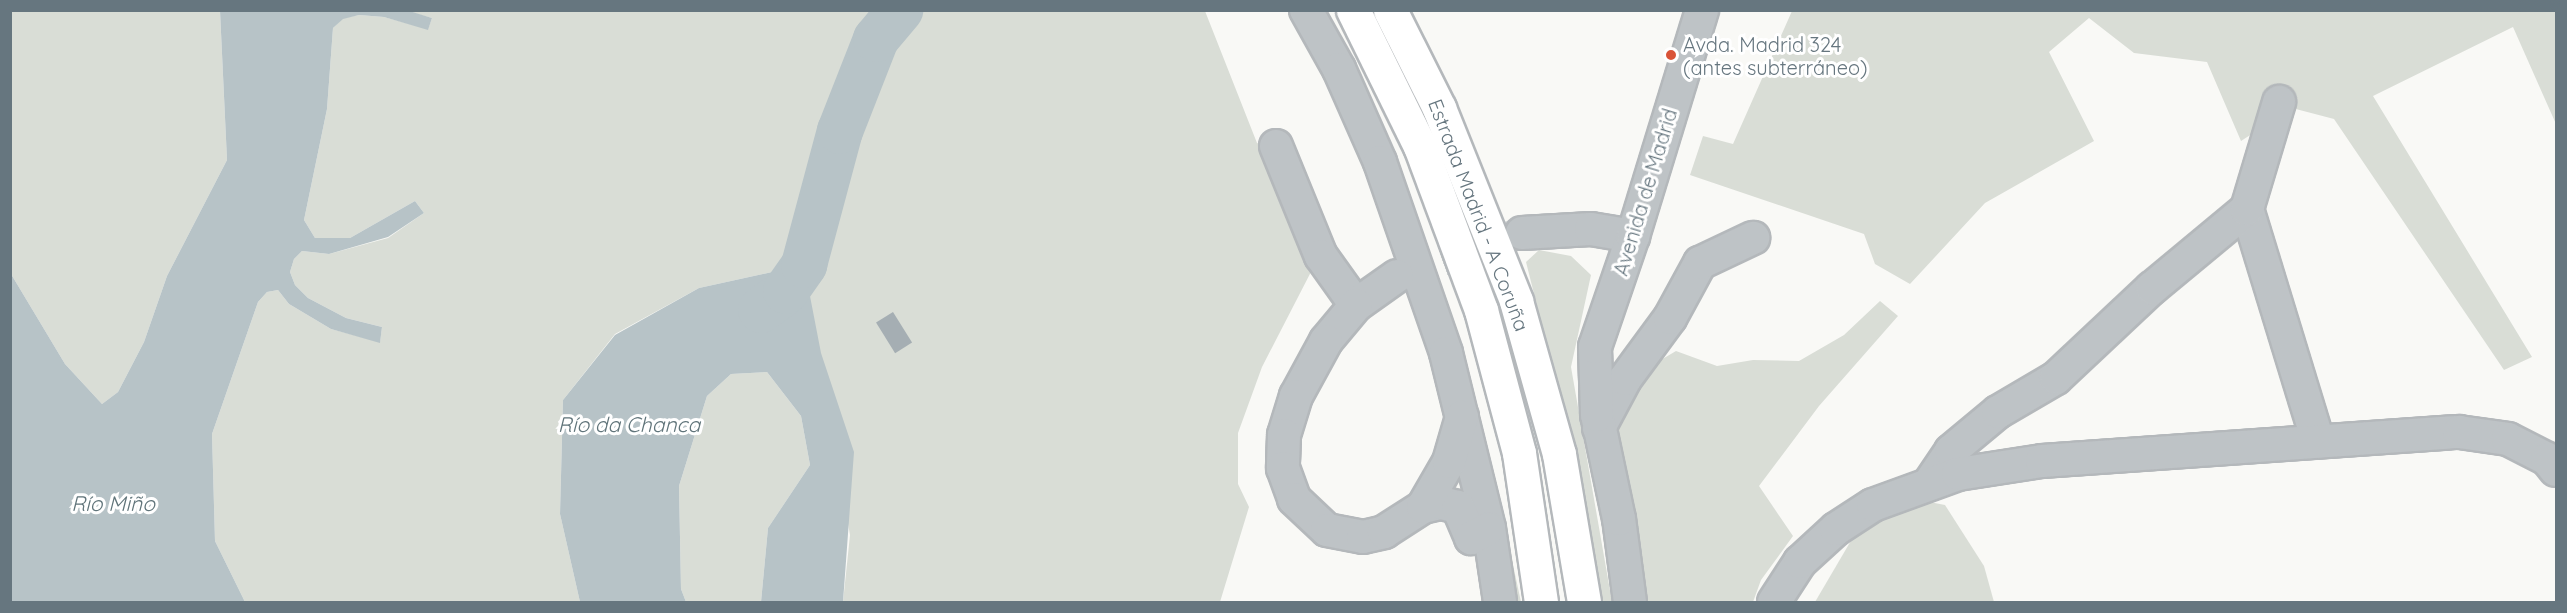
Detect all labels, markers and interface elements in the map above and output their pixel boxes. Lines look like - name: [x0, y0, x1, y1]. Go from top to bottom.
- place label: Avda. Madrid 324 (antes subterráneo): [1683, 32, 1868, 79]
- marker: Avda. Madrid 324 (antes subterráneo): [1664, 48, 1678, 62]
- street label: Estrada Madrid - A Coruña: [1424, 96, 1534, 334]
- street label: Avenida de Madrid: [1608, 106, 1682, 278]
- water label: Río da Chanca: [558, 411, 700, 437]
- water label: Río Miño: [71, 490, 155, 516]

